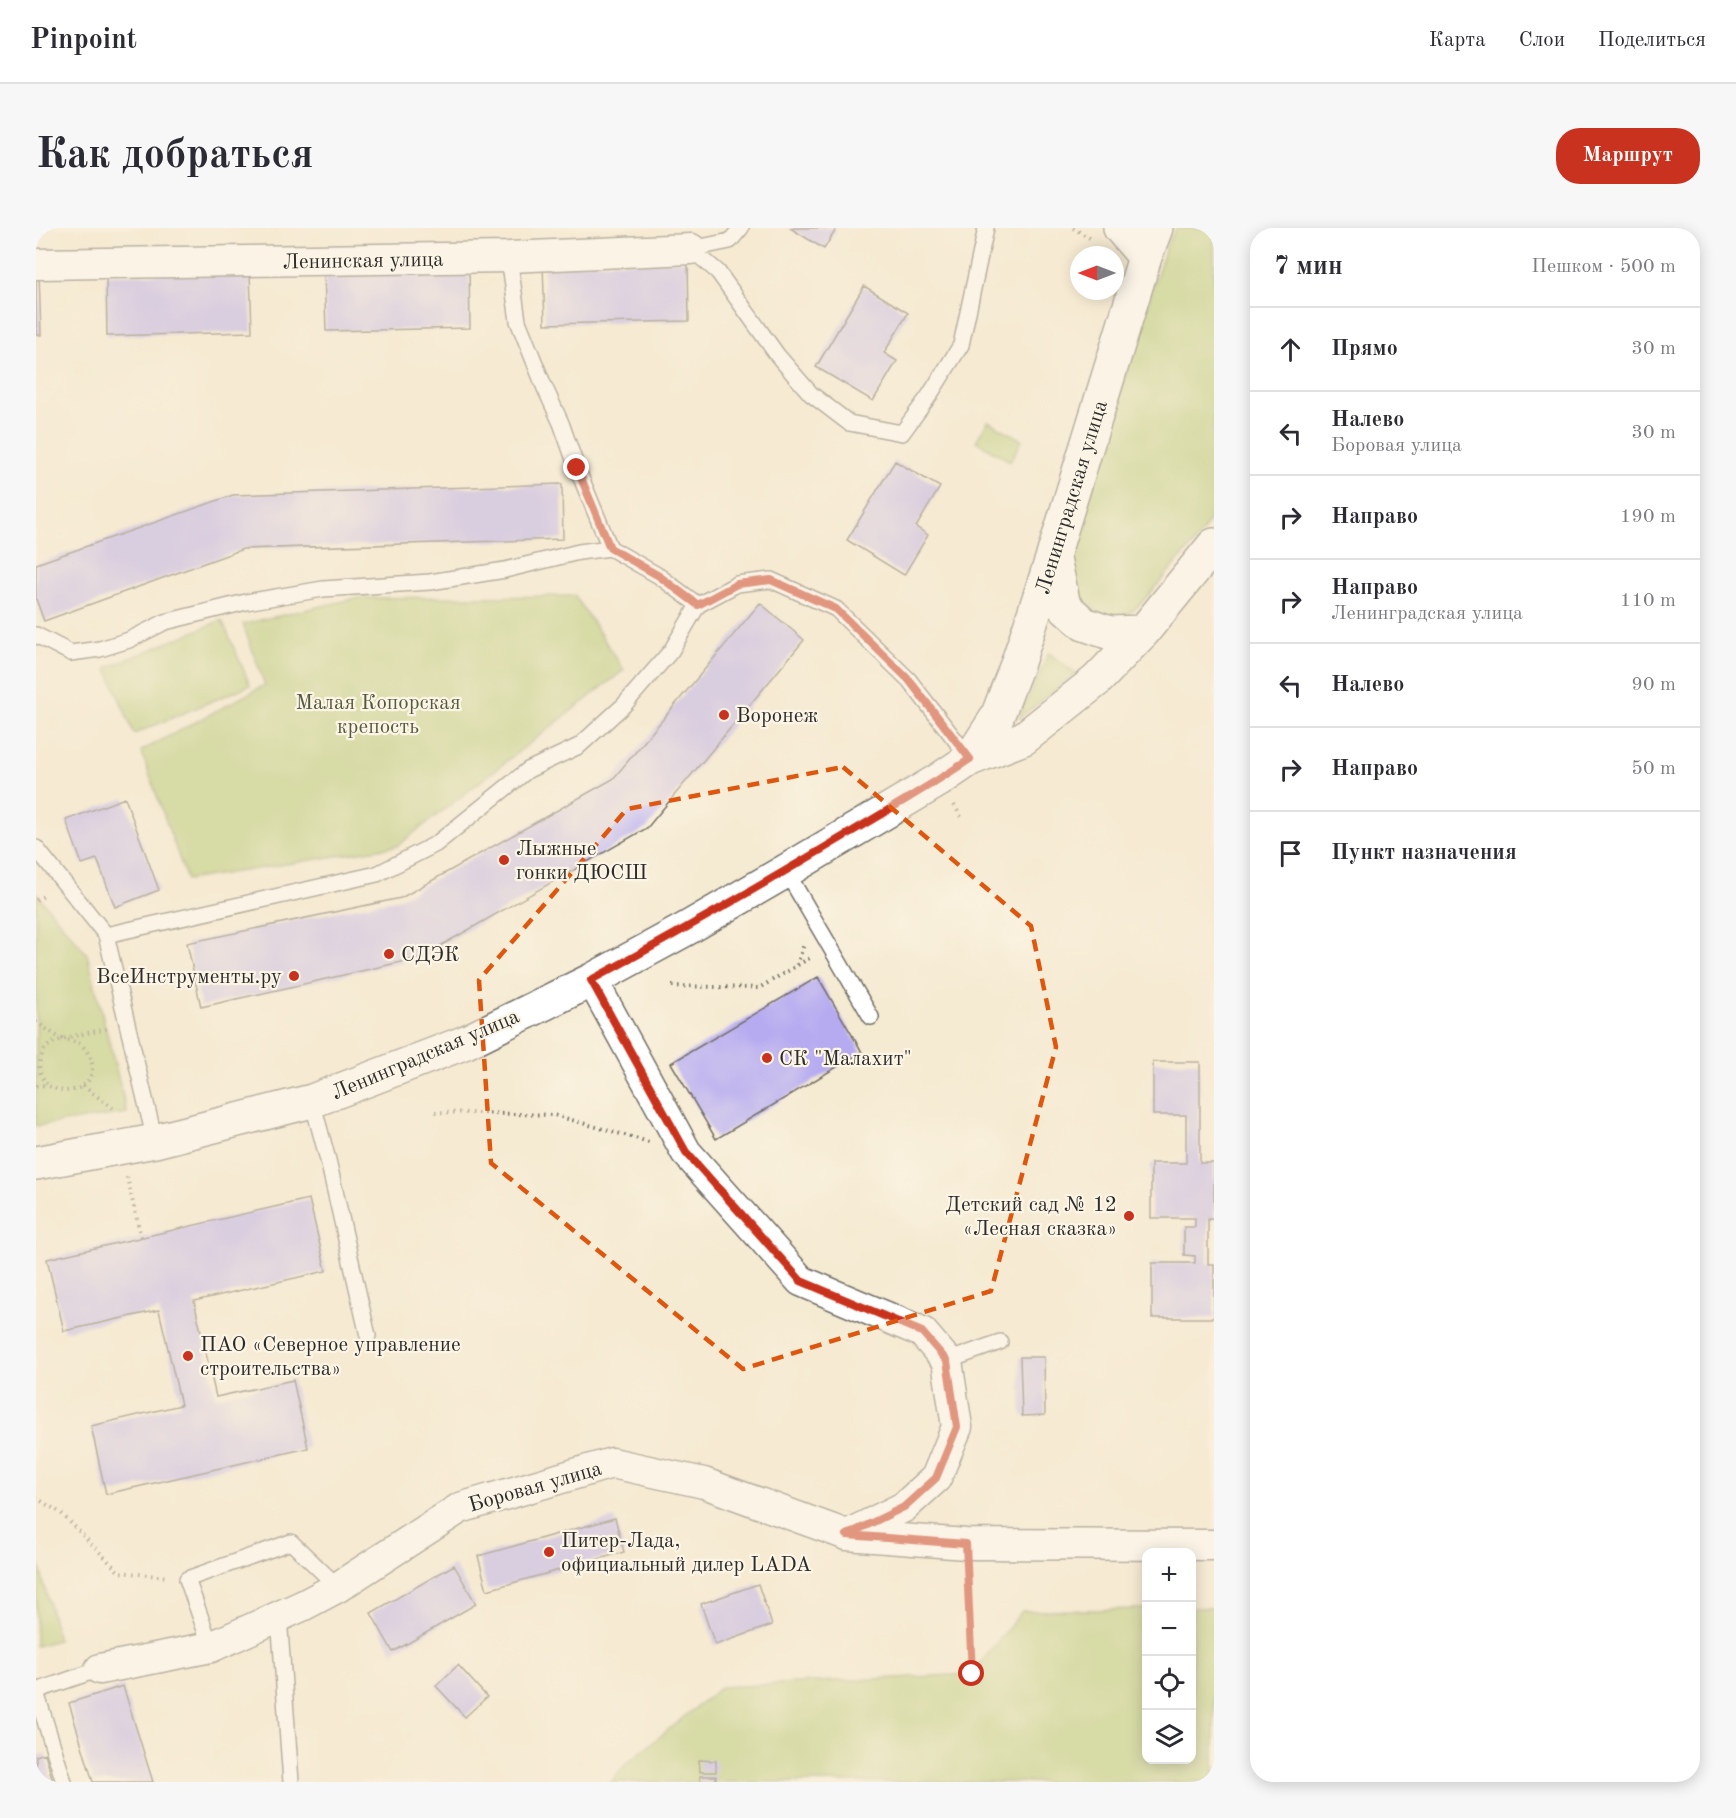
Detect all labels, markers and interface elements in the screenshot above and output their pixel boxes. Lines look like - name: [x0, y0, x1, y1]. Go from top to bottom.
- text: Pinpoint: [30, 27, 137, 55]
- text: Карта: [1429, 30, 1486, 51]
- text: Слои: [1519, 30, 1565, 51]
- text: Поделиться: [1598, 30, 1706, 51]
- button: Маршрут: [1556, 128, 1700, 184]
- text: Как добраться: [36, 135, 313, 177]
- north arrow: [1070, 246, 1124, 300]
- street label: Ленинская улица: [282, 250, 444, 273]
- text: 7 мин: [1274, 254, 1343, 280]
- text: Пешком · 500 m: [1531, 257, 1676, 277]
- icon: ahead: [1274, 333, 1307, 366]
- text: Прямо: [1331, 338, 1398, 360]
- text: 30 m: [1631, 339, 1676, 359]
- street label: Ленинградская улица: [1033, 398, 1112, 597]
- text: Налево: [1331, 409, 1404, 431]
- icon: left: [1274, 417, 1307, 450]
- text: 30 m: [1631, 423, 1676, 443]
- text: Боровая улица: [1331, 436, 1462, 456]
- route end: [563, 454, 589, 480]
- icon: right: [1274, 501, 1307, 534]
- text: Направо: [1331, 506, 1418, 528]
- text: 190 m: [1620, 507, 1676, 527]
- text: Направо: [1331, 577, 1418, 599]
- icon: right: [1274, 585, 1307, 618]
- text: 110 m: [1620, 591, 1676, 611]
- text: Ленинградская улица: [1331, 604, 1523, 624]
- icon: left: [1274, 669, 1307, 702]
- text: Налево: [1331, 674, 1404, 696]
- text: 90 m: [1631, 675, 1676, 695]
- park label: Малая Копорская крепость: [295, 693, 461, 738]
- place label: Воронеж: [736, 706, 818, 727]
- marker: Воронеж: [717, 708, 731, 722]
- icon: right: [1274, 753, 1307, 786]
- text: Направо: [1331, 758, 1418, 780]
- text: 50 m: [1631, 759, 1676, 779]
- icon: arrive: [1274, 837, 1307, 870]
- place label: Лыжные гонки ДЮСШ: [516, 839, 648, 884]
- text: Пункт назначения: [1331, 842, 1517, 864]
- marker: Лыжные гонки ДЮСШ: [497, 853, 511, 867]
- place label: СДЭК: [401, 945, 459, 966]
- marker: СДЭК: [382, 947, 396, 961]
- place label: ВсеИнструменты.ру: [96, 967, 282, 988]
- marker: ВсеИнструменты.ру: [287, 969, 301, 983]
- street label: Ленинградская улица: [329, 1006, 522, 1104]
- place label: СК "Малахит": [779, 1049, 912, 1070]
- marker: СК "Малахит": [760, 1051, 774, 1065]
- place label: Детский сад № 12 «Лесная сказка»: [945, 1195, 1117, 1240]
- marker: Детский сад № 12 «Лесная сказка»: [1122, 1209, 1136, 1223]
- place label: ПАО «Северное управление строительства»: [200, 1335, 461, 1380]
- marker: ПАО «Северное управление строительства»: [181, 1349, 195, 1363]
- street label: Боровая улица: [466, 1458, 604, 1516]
- place label: Питер-Лада, официальный дилер LADA: [561, 1531, 811, 1576]
- marker: Питер-Лада, официальный дилер LADA: [542, 1545, 556, 1559]
- map controls: [1142, 1548, 1196, 1764]
- button: +: [1142, 1548, 1196, 1602]
- button: −: [1142, 1602, 1196, 1656]
- button: locate: [1142, 1656, 1196, 1710]
- route start: [958, 1660, 984, 1686]
- button: layers: [1142, 1710, 1196, 1764]

